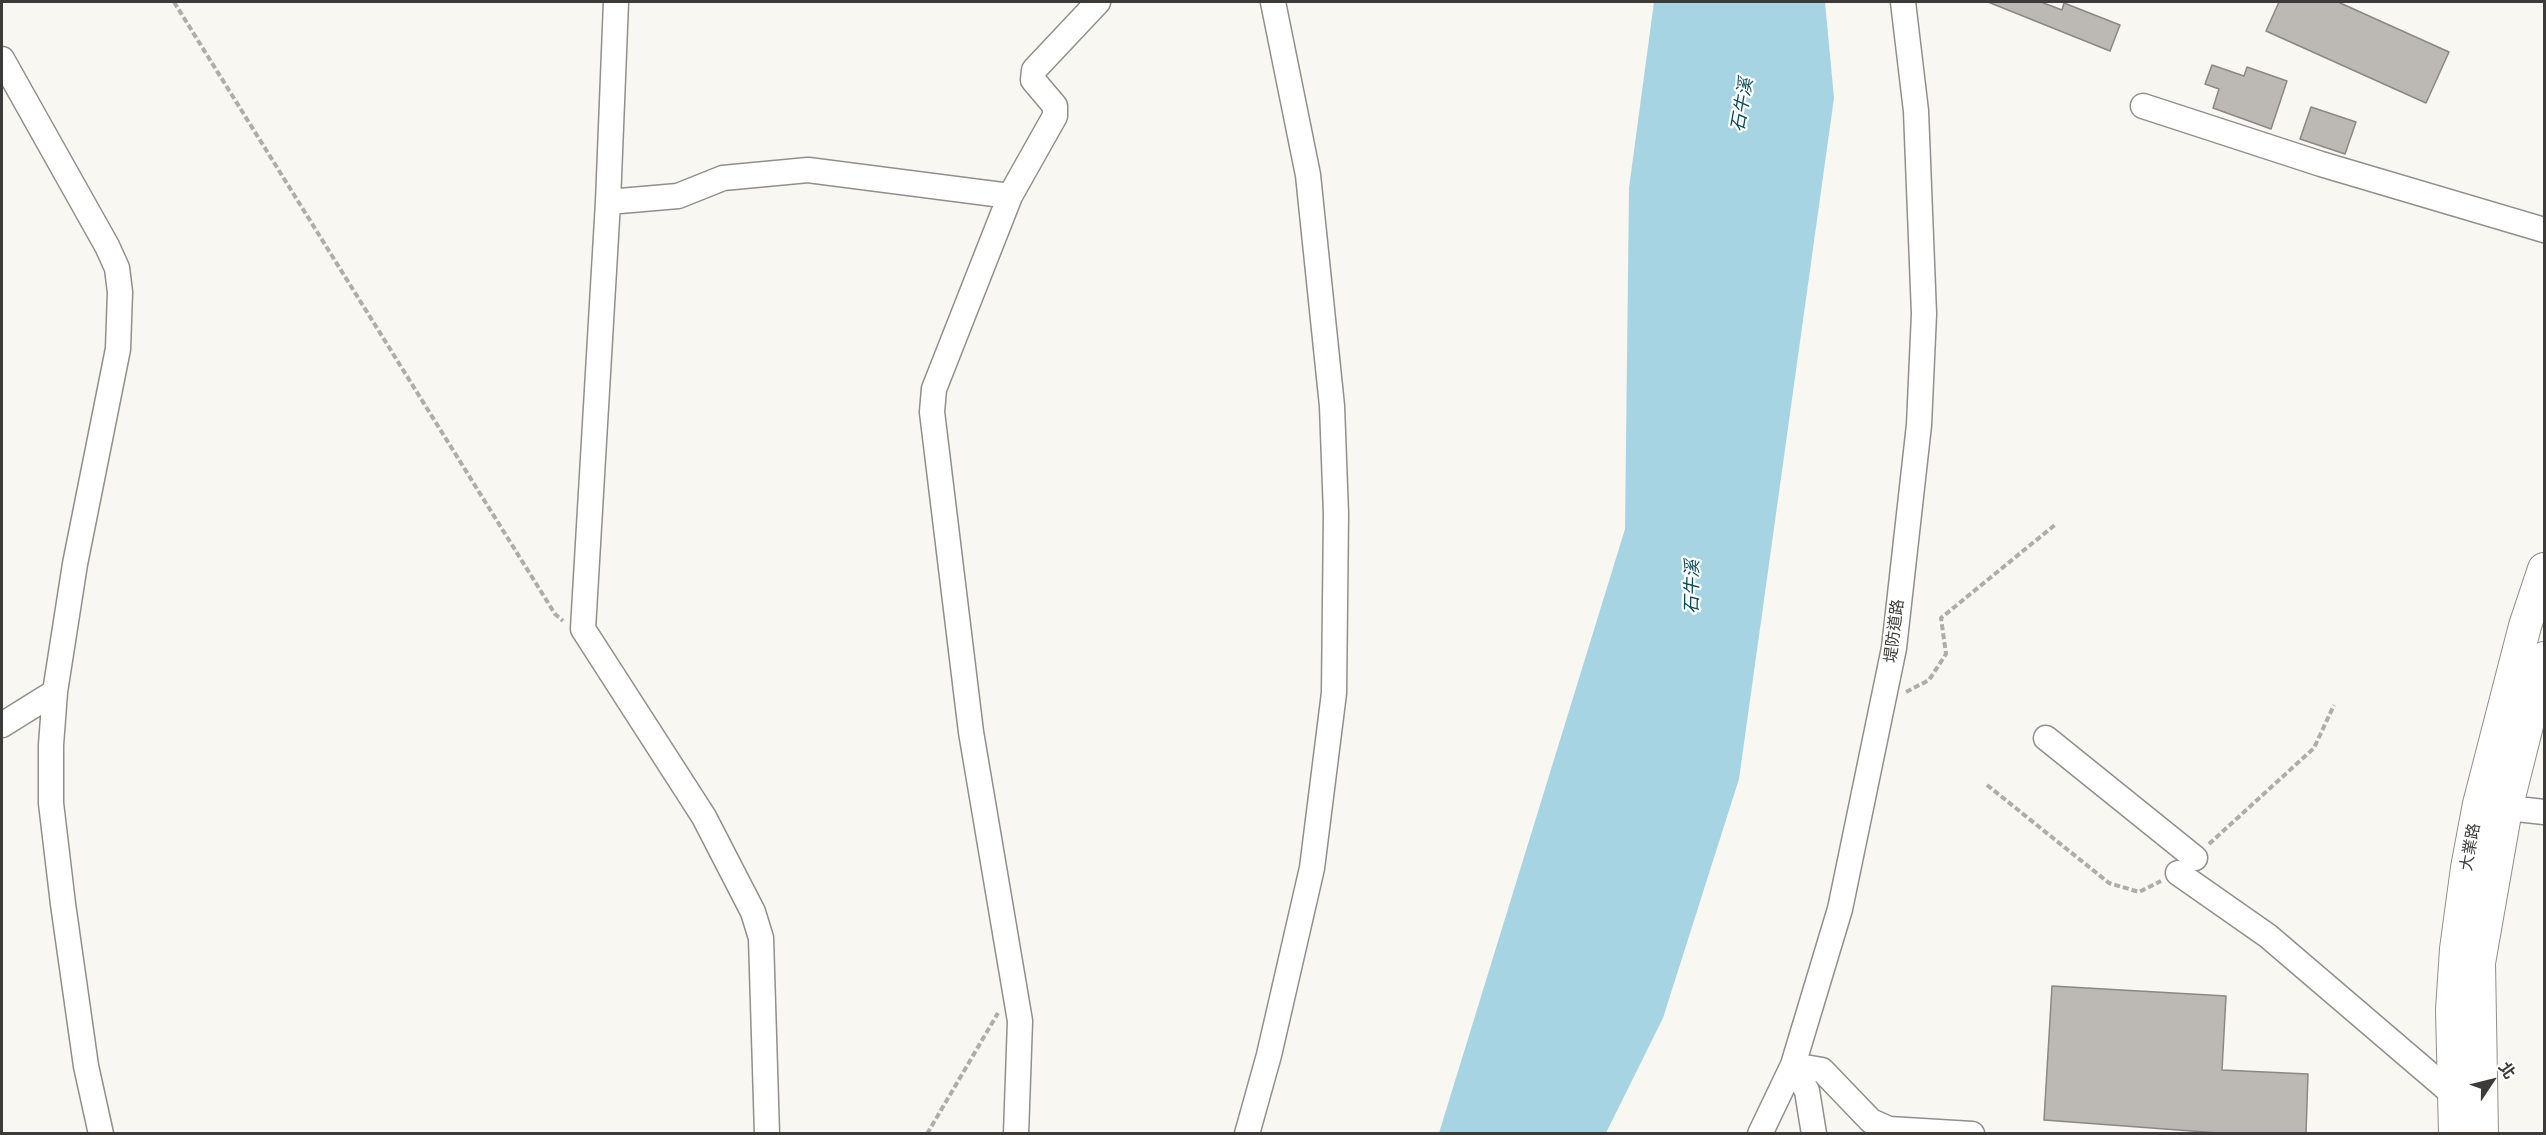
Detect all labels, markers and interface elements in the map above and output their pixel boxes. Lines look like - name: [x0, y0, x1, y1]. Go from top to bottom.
- water label: 石牛溪: [1728, 77, 1758, 133]
- water label: 石牛溪: [1682, 560, 1704, 614]
- street label: 堤防道路: [1882, 598, 1908, 664]
- street label: 大業路: [2457, 822, 2485, 872]
- north arrow: [2462, 1051, 2522, 1111]
- text: 北: [2494, 1058, 2520, 1083]

